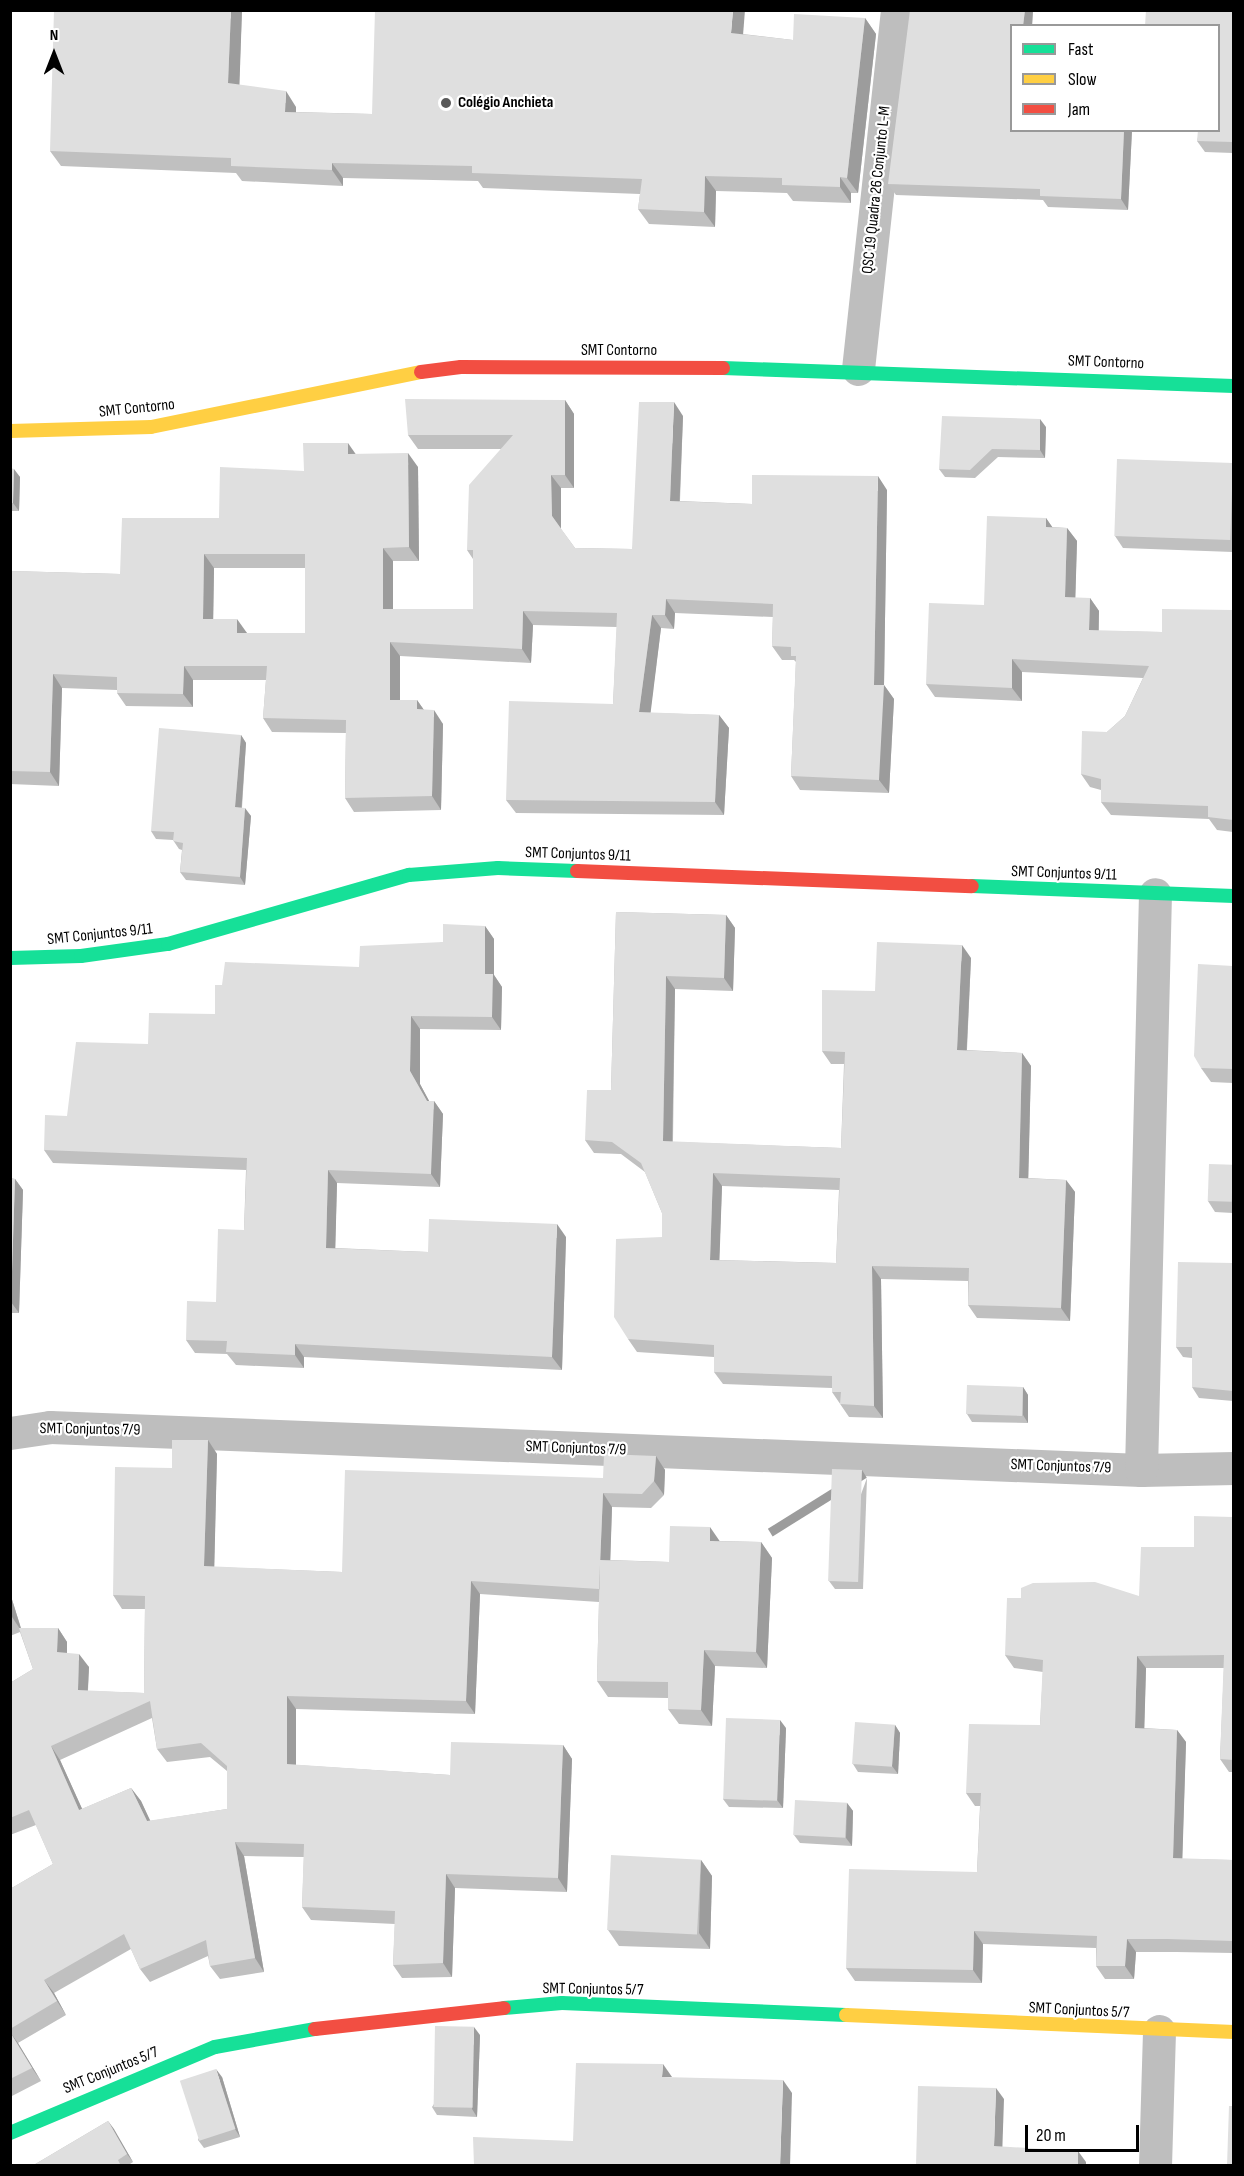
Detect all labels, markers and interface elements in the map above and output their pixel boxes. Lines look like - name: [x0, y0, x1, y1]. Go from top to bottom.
- north arrow: [24, 24, 84, 84]
- legend: [1010, 24, 1220, 132]
- text: N: [50, 26, 58, 45]
- text: Fast: [1068, 39, 1093, 60]
- text: Slow: [1068, 69, 1097, 90]
- place label: Colégio Anchieta: [458, 93, 553, 113]
- marker: Colégio Anchieta: [439, 96, 453, 110]
- text: Jam: [1068, 99, 1090, 120]
- street label: QSC 19 Quadra 26 Conjunto L-M: [859, 105, 895, 275]
- street label: SMT Contorno: [581, 341, 657, 361]
- street label: SMT Contorno: [1068, 352, 1144, 374]
- street label: SMT Contorno: [98, 395, 176, 423]
- street label: SMT Conjuntos 9/11: [525, 844, 631, 866]
- street label: SMT Conjuntos 9/11: [1011, 863, 1117, 885]
- street label: SMT Conjuntos 9/11: [46, 920, 154, 950]
- street label: SMT Conjuntos 7/9: [39, 1420, 141, 1440]
- street label: SMT Conjuntos 7/9: [525, 1438, 627, 1460]
- street label: SMT Conjuntos 7/9: [1010, 1456, 1112, 1478]
- street label: SMT Conjuntos 5/7: [542, 1980, 644, 2000]
- street label: SMT Conjuntos 5/7: [1028, 1999, 1130, 2023]
- street label: SMT Conjuntos 5/7: [61, 2043, 161, 2099]
- scale bar: [1028, 2113, 1142, 2151]
- text: 20 m: [1036, 2125, 1066, 2146]

